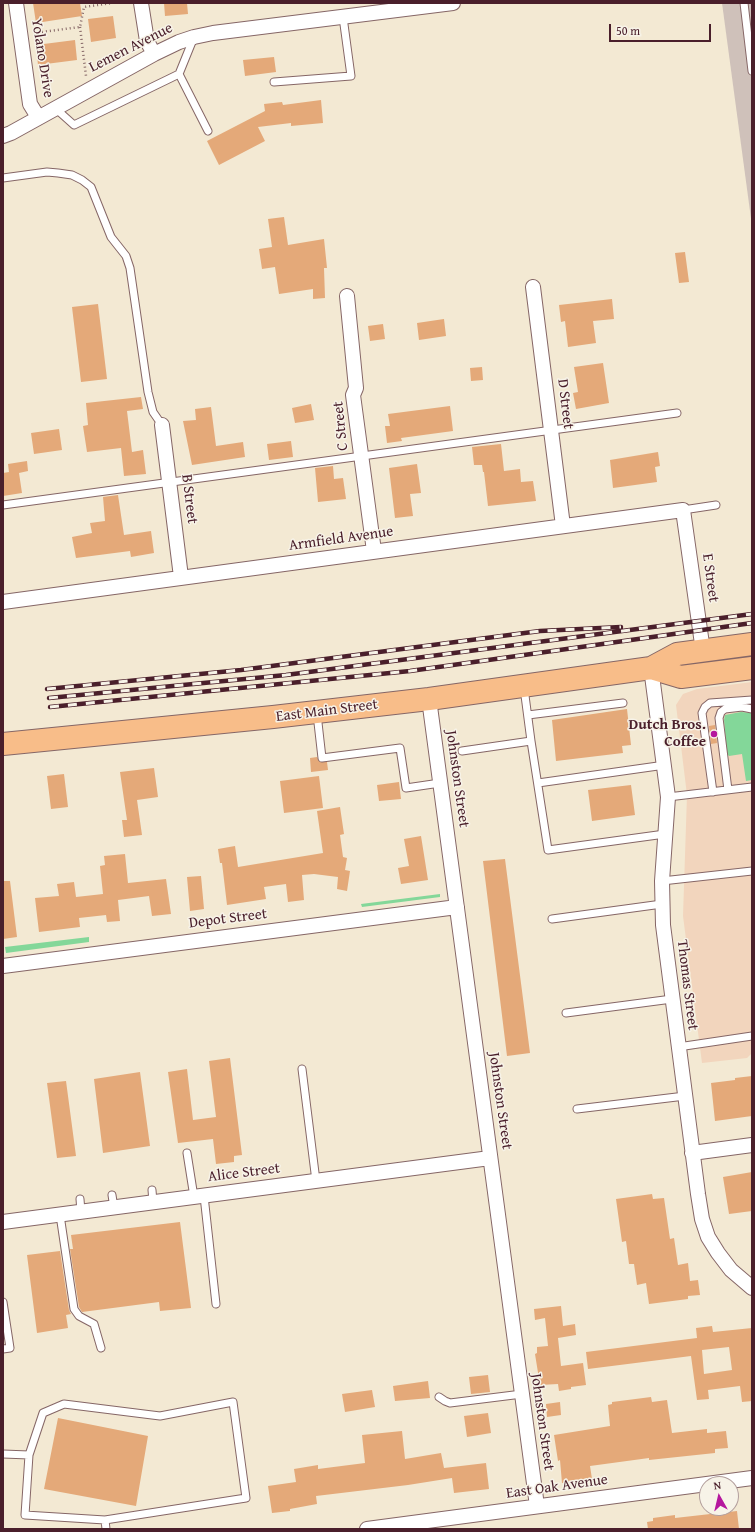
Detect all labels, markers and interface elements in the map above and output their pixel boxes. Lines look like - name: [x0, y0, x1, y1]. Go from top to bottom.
- scale bar: [611, 16, 713, 42]
- street label: Yolano Drive: [27, 17, 57, 99]
- street label: Lemen Avenue: [86, 19, 176, 77]
- text: 50 m: [616, 22, 640, 39]
- street label: D Street: [553, 378, 577, 430]
- street label: C Street: [329, 400, 353, 452]
- street label: B Street: [177, 473, 201, 525]
- street label: Armfield Avenue: [288, 523, 394, 555]
- street label: E Street: [698, 553, 722, 603]
- street label: East Main Street: [275, 696, 379, 726]
- place label: Dutch Bros. Coffee: [628, 716, 706, 751]
- street label: Johnston Street: [441, 729, 473, 829]
- marker: Dutch Bros. Coffee: [709, 729, 719, 739]
- street label: Depot Street: [188, 905, 268, 933]
- street label: Thomas Street: [673, 939, 701, 1031]
- street label: Johnston Street: [484, 1051, 516, 1151]
- street label: Alice Street: [207, 1160, 281, 1186]
- street label: Johnston Street: [526, 1372, 558, 1472]
- street label: East Oak Avenue: [505, 1471, 609, 1503]
- north arrow: [699, 1476, 739, 1516]
- text: N: [713, 1477, 722, 1494]

